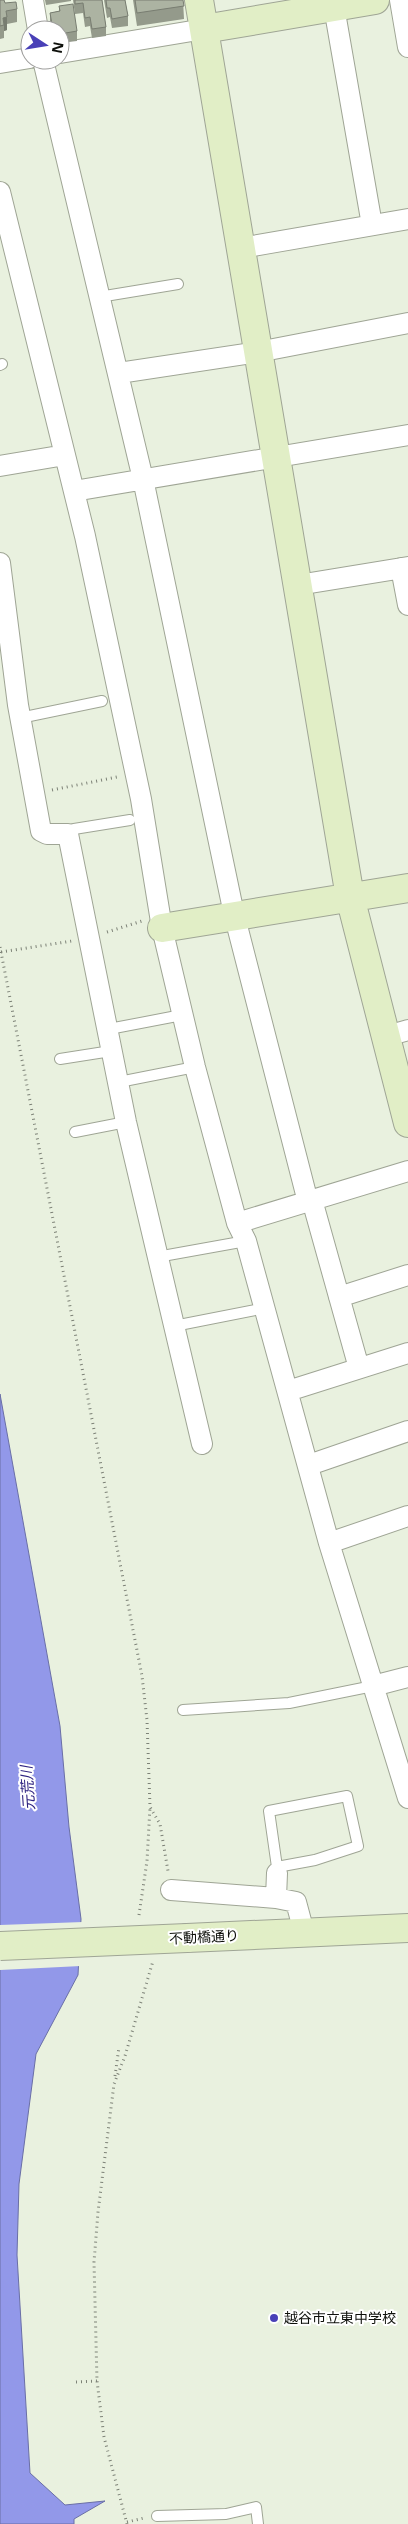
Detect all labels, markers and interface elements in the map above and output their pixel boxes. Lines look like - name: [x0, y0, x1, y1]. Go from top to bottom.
- north arrow: [20, 20, 70, 70]
- text: N: [48, 40, 69, 55]
- water label: 元荒川: [15, 1763, 39, 1811]
- street label: 不動橋通り: [169, 1925, 239, 1948]
- place label: 越谷市立東中学校: [284, 2308, 396, 2327]
- marker: 越谷市立東中学校: [268, 2312, 280, 2324]

